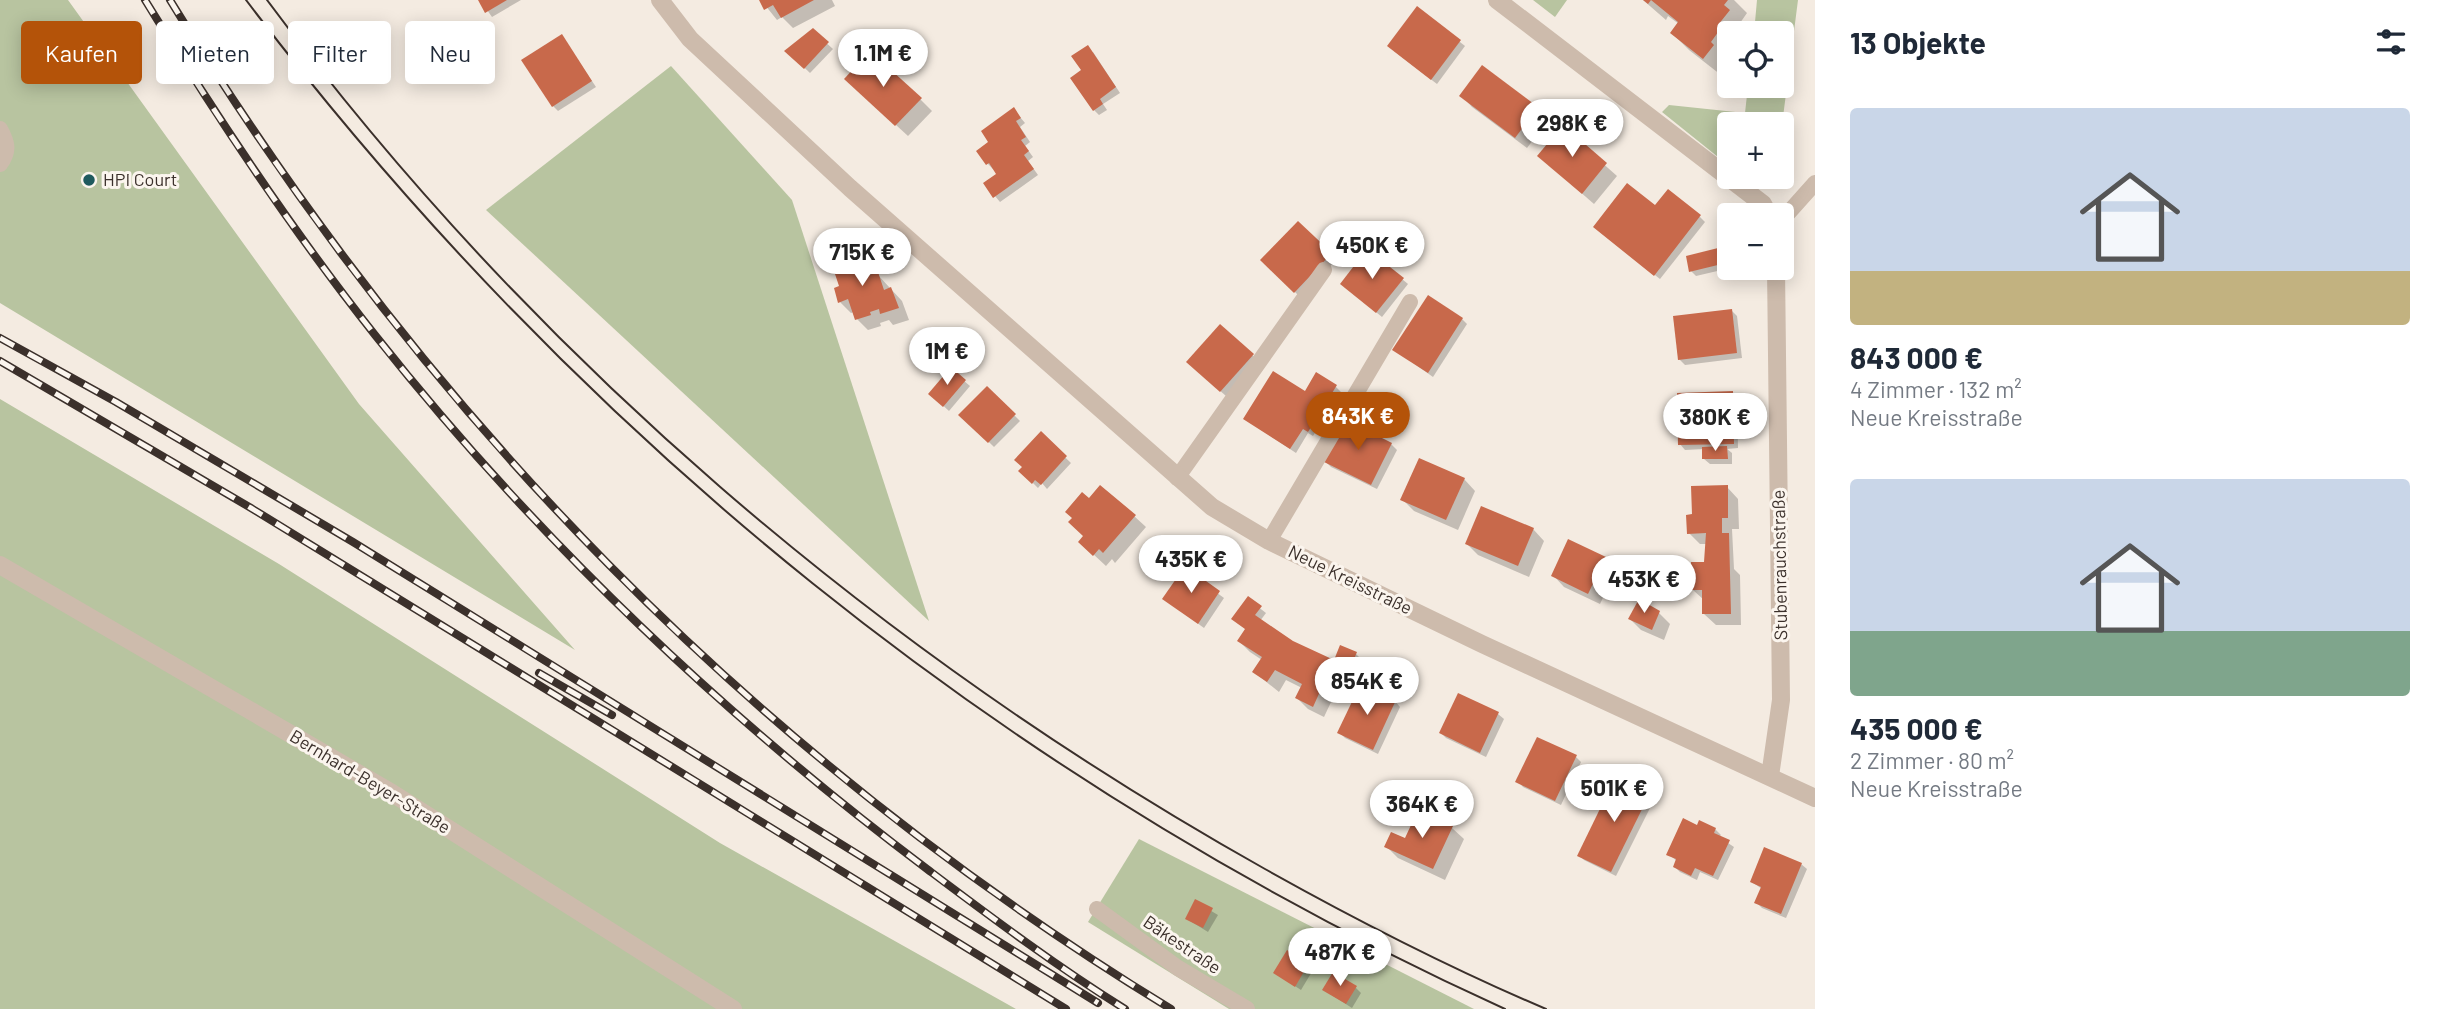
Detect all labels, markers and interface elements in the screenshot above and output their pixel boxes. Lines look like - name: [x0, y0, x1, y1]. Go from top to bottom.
- chip: Kaufen: [21, 21, 142, 84]
- chip: Mieten: [156, 21, 274, 84]
- chip: Filter: [288, 21, 391, 84]
- chip: Neu: [405, 21, 495, 84]
- map controls: [1717, 21, 1794, 280]
- button: locate: [1717, 21, 1794, 98]
- icon: filters: [2372, 23, 2410, 61]
- text: 13 Objekte: [1850, 24, 1986, 60]
- pin: 1.1M €: [826, 29, 940, 89]
- text: 1.1M €: [854, 38, 912, 66]
- pin: 298K €: [1515, 100, 1629, 159]
- text: 298K €: [1536, 108, 1608, 136]
- button: +: [1717, 112, 1794, 189]
- icon: home: [2067, 154, 2193, 280]
- place label: HPI Court: [103, 168, 177, 190]
- marker: HPI Court: [81, 172, 97, 188]
- button: −: [1717, 203, 1794, 280]
- pin: 450K €: [1315, 222, 1429, 281]
- pin: 715K €: [805, 229, 919, 288]
- text: 450K €: [1335, 230, 1409, 258]
- text: 715K €: [829, 237, 895, 265]
- pin: 1M €: [906, 328, 988, 387]
- text: 1M €: [925, 336, 969, 364]
- text: 843 000 €: [1850, 339, 1983, 375]
- text: 4 Zimmer · 132 m²: [1850, 375, 2022, 403]
- pin: 843K €: [1301, 392, 1415, 452]
- pin: 380K €: [1658, 393, 1772, 453]
- text: 843K €: [1322, 401, 1394, 429]
- text: 380K €: [1679, 402, 1751, 430]
- text: Neue Kreisstraße: [1850, 403, 2023, 431]
- street label: Stubenrauchstraße: [1767, 490, 1791, 641]
- icon: home: [2067, 525, 2193, 651]
- pin: 435K €: [1134, 536, 1248, 595]
- street label: Neue Kreisstraße: [1285, 540, 1416, 619]
- text: 435K €: [1155, 544, 1227, 572]
- pin: 453K €: [1587, 556, 1701, 615]
- text: 453K €: [1608, 564, 1680, 592]
- pin: 854K €: [1310, 658, 1424, 717]
- text: 854K €: [1331, 666, 1403, 694]
- text: 435 000 €: [1850, 710, 1983, 746]
- street label: Bernhard-Beyer-Straße: [286, 724, 455, 838]
- text: 2 Zimmer · 80 m²: [1850, 746, 2014, 774]
- pin: 501K €: [1557, 764, 1671, 824]
- text: 501K €: [1581, 773, 1647, 801]
- text: Neue Kreisstraße: [1850, 774, 2023, 802]
- pin: 364K €: [1365, 780, 1479, 840]
- text: 364K €: [1386, 789, 1458, 817]
- street label: Bäkestraße: [1140, 910, 1226, 978]
- pin: 487K €: [1283, 928, 1397, 988]
- text: 487K €: [1304, 937, 1376, 965]

